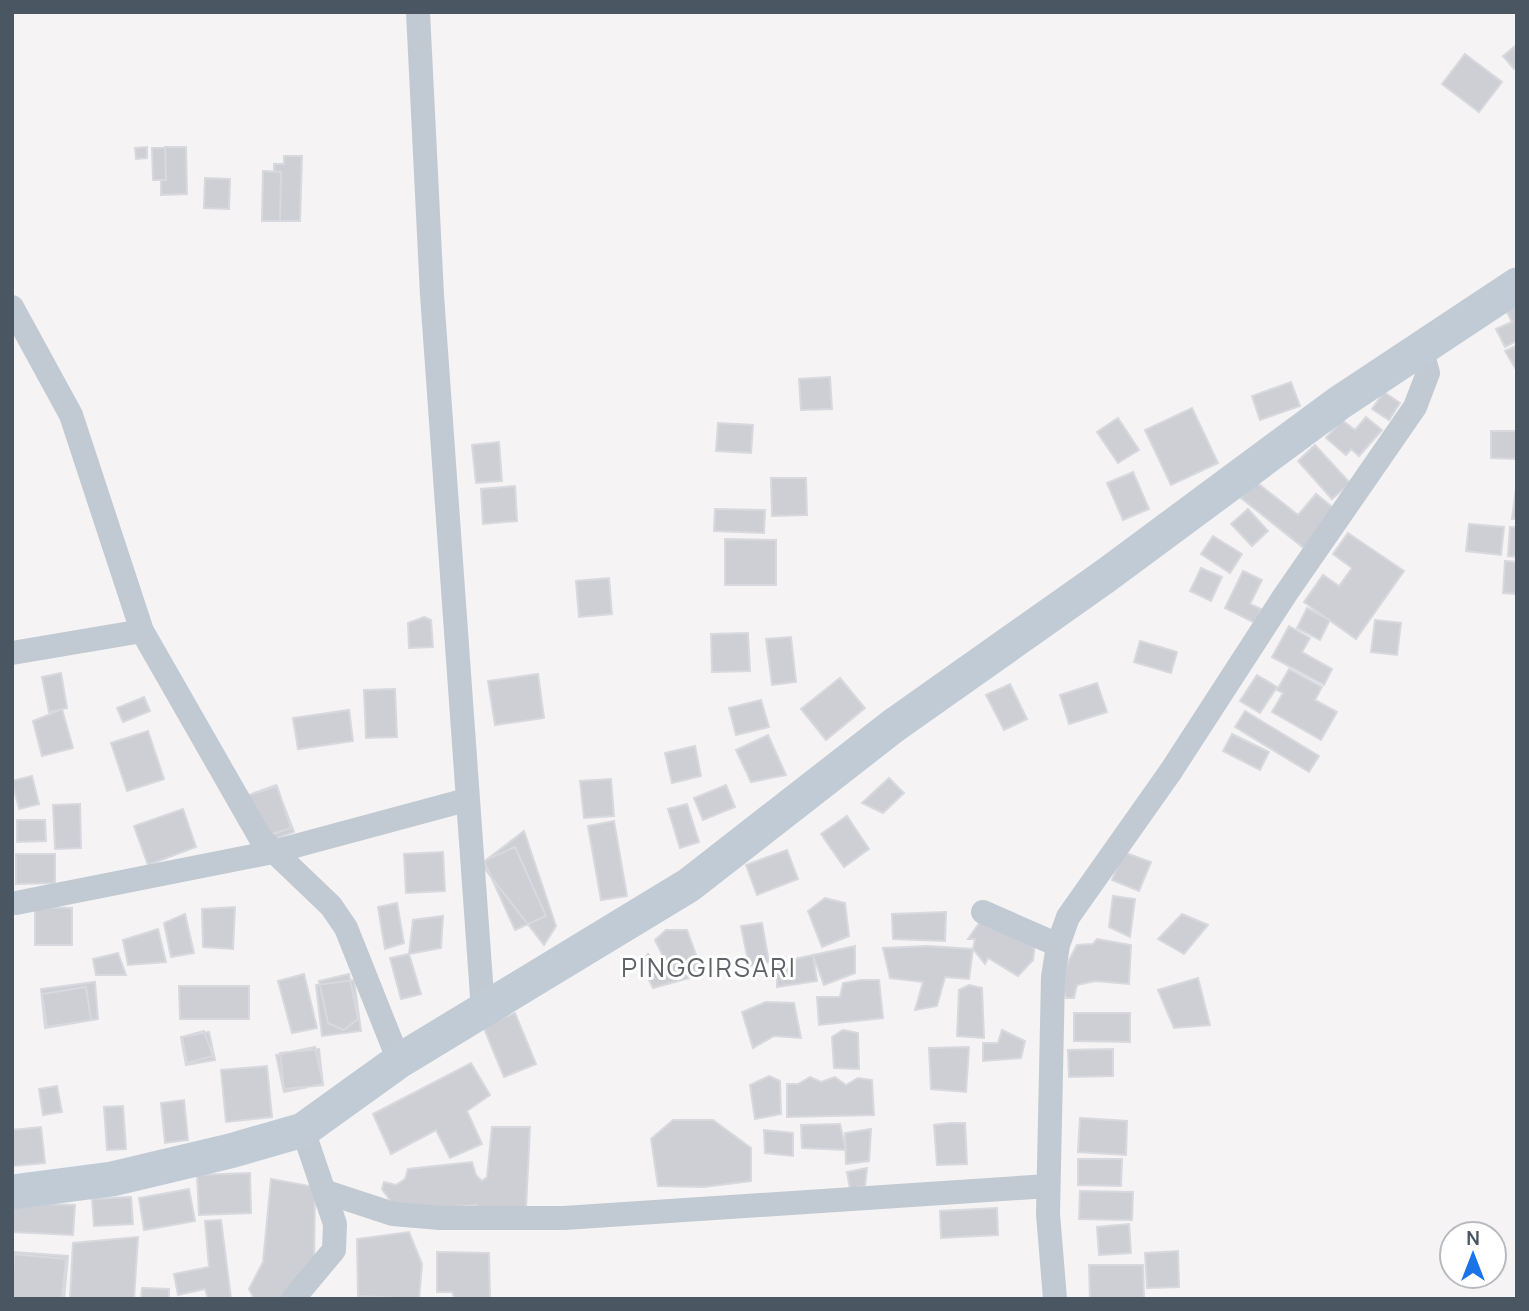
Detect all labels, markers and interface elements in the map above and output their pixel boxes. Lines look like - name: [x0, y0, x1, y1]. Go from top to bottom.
- district label: PINGGIRSARI: [621, 949, 797, 985]
- north arrow: [1438, 1220, 1508, 1290]
- text: N: [1466, 1225, 1480, 1251]

